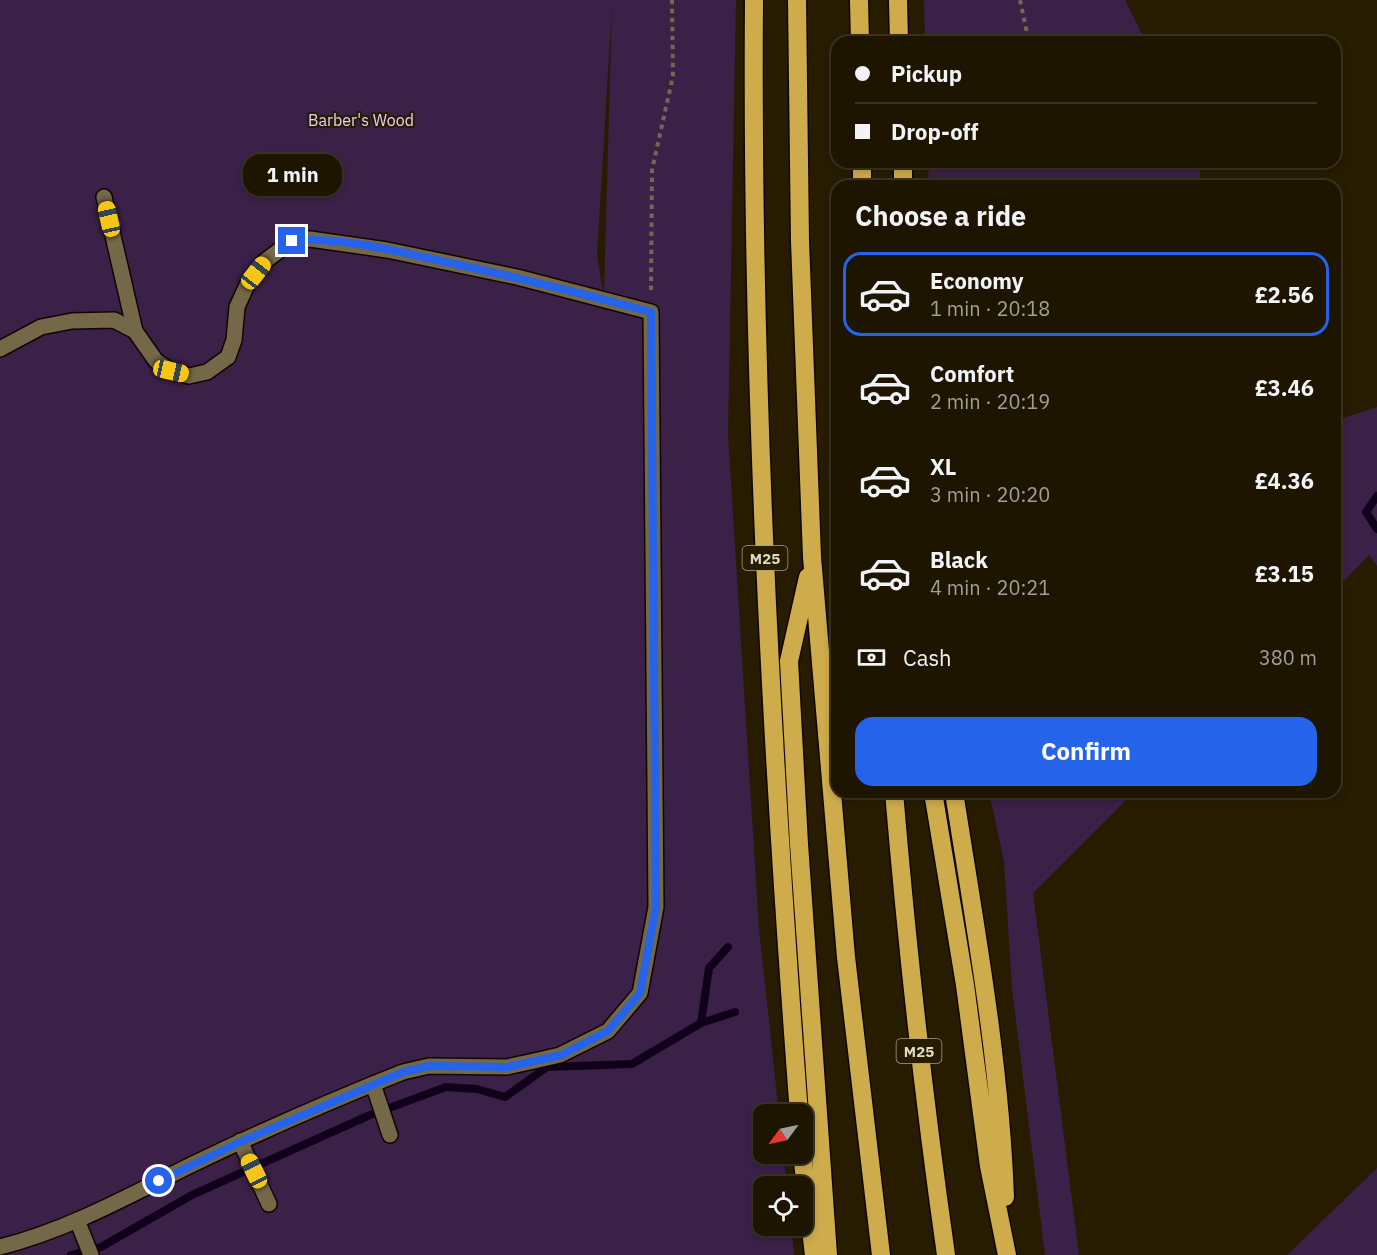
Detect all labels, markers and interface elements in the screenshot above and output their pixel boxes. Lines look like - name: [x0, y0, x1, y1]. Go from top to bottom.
- text: Pickup: [891, 59, 962, 88]
- park label: Barber's Wood: [308, 110, 414, 130]
- text: Drop-off: [891, 117, 978, 146]
- callout: 1 min: [242, 154, 342, 196]
- text: 1 min: [266, 161, 319, 188]
- text: Choose a ride: [855, 198, 1026, 233]
- car: [96, 199, 122, 239]
- route end: [278, 227, 305, 254]
- car: [238, 253, 274, 293]
- text: Economy: [930, 266, 1024, 295]
- icon: car: [858, 267, 912, 321]
- text: £2.56: [1255, 280, 1314, 309]
- text: 1 min · 20:18: [930, 295, 1050, 322]
- car: [151, 358, 191, 384]
- text: Comfort: [930, 359, 1014, 388]
- icon: car: [858, 360, 912, 414]
- text: £3.46: [1255, 373, 1314, 402]
- text: 2 min · 20:19: [930, 388, 1050, 415]
- text: XL: [930, 452, 956, 481]
- icon: car: [858, 453, 912, 507]
- text: £4.36: [1255, 466, 1314, 495]
- text: 3 min · 20:20: [930, 481, 1050, 508]
- text: Black: [930, 545, 988, 574]
- road number: M25: [742, 546, 788, 570]
- icon: car: [858, 546, 912, 600]
- text: £3.15: [1255, 559, 1314, 588]
- text: 4 min · 20:21: [930, 574, 1050, 601]
- icon: cash: [855, 641, 888, 674]
- text: Cash: [903, 643, 952, 672]
- text: 380 m: [1259, 644, 1317, 671]
- button: Confirm: [855, 717, 1317, 786]
- road number: M25: [896, 1039, 942, 1063]
- north arrow: [753, 1104, 813, 1164]
- map controls: [753, 1104, 813, 1236]
- car: [238, 1151, 270, 1191]
- route start: [145, 1167, 172, 1194]
- button: locate: [753, 1176, 813, 1236]

